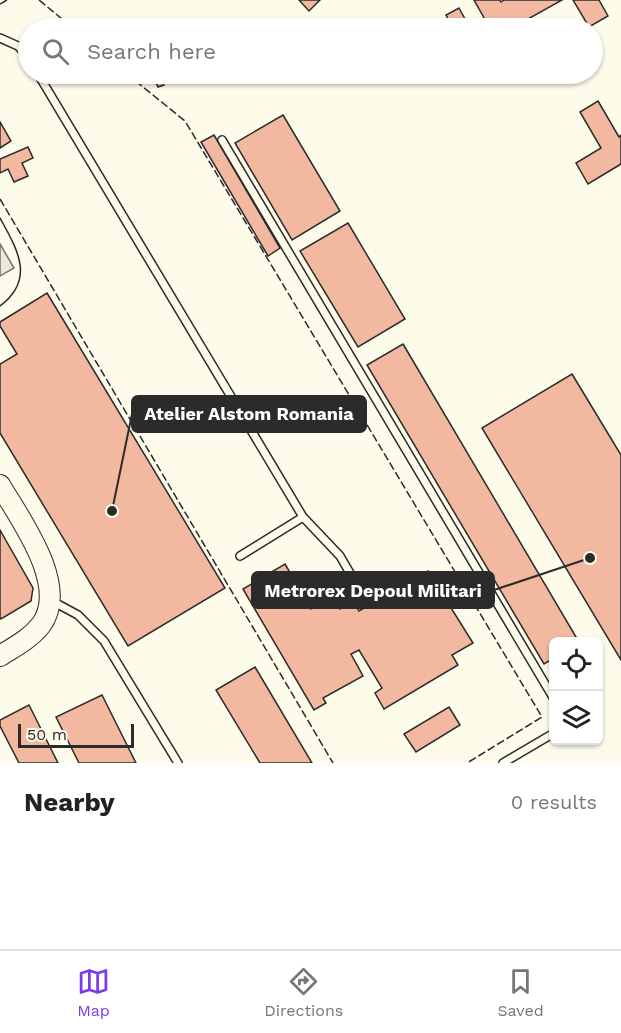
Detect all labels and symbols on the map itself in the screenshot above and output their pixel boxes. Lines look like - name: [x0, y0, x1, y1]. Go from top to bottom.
- callout: Atelier Alstom Romania: [132, 396, 366, 432]
- text: Atelier Alstom Romania: [144, 403, 354, 424]
- callout: Metrorex Depoul Militari: [252, 572, 494, 608]
- text: Metrorex Depoul Militari: [264, 580, 482, 601]
- scale bar: [18, 721, 134, 748]

